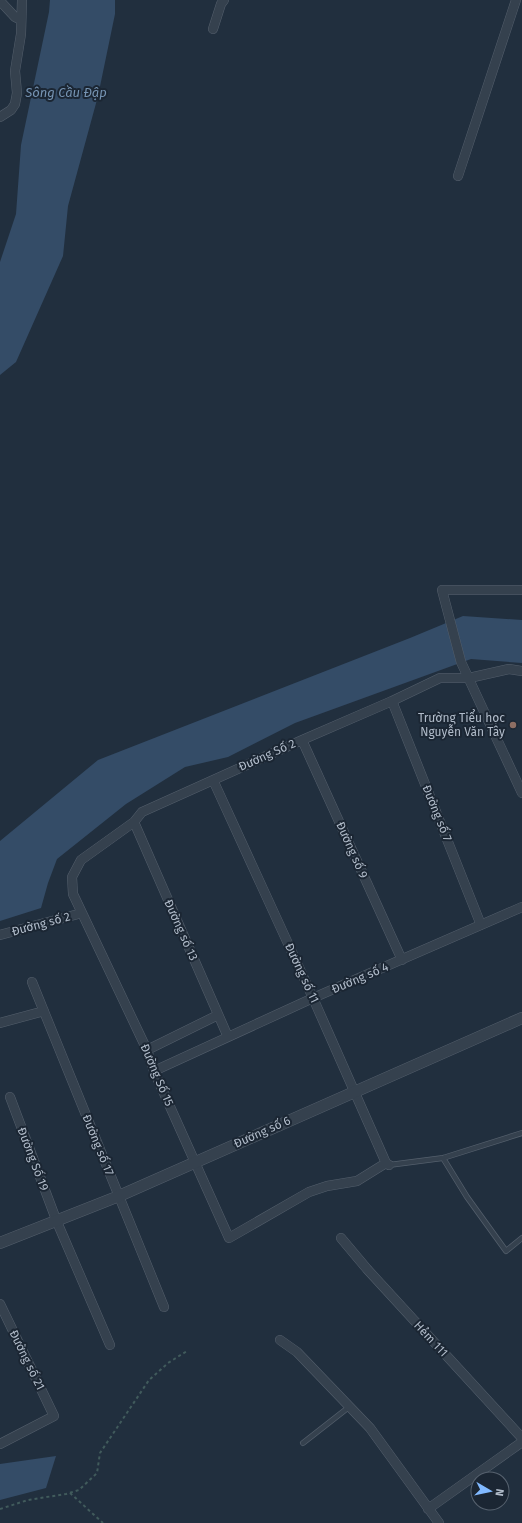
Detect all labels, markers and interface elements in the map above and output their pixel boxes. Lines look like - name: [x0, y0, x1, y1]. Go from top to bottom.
- water label: Sông Cầu Đập: [24, 85, 107, 100]
- place label: Trường Tiểu học Nguyễn Văn Tây: [418, 709, 505, 739]
- marker: Trường Tiểu học Nguyễn Văn Tây: [508, 720, 518, 730]
- street label: Đường Số 2: [236, 735, 298, 774]
- street label: Đường số 7: [419, 782, 456, 843]
- street label: Đường số 9: [333, 819, 372, 880]
- street label: Đường số 13: [161, 897, 202, 963]
- street label: Đường số 2: [10, 908, 72, 939]
- street label: Đường số 11: [282, 940, 323, 1005]
- street label: Đường số 4: [329, 959, 391, 996]
- street label: Đường Số 15: [138, 1041, 177, 1108]
- street label: Đường số 17: [79, 1112, 118, 1178]
- street label: Đường số 6: [231, 1112, 293, 1151]
- street label: Đường Số 19: [15, 1125, 52, 1193]
- street label: Hẻm 111: [411, 1318, 451, 1360]
- street label: Đường số 21: [6, 1327, 48, 1392]
- north arrow: [470, 1471, 510, 1511]
- text: N: [492, 1488, 506, 1497]

